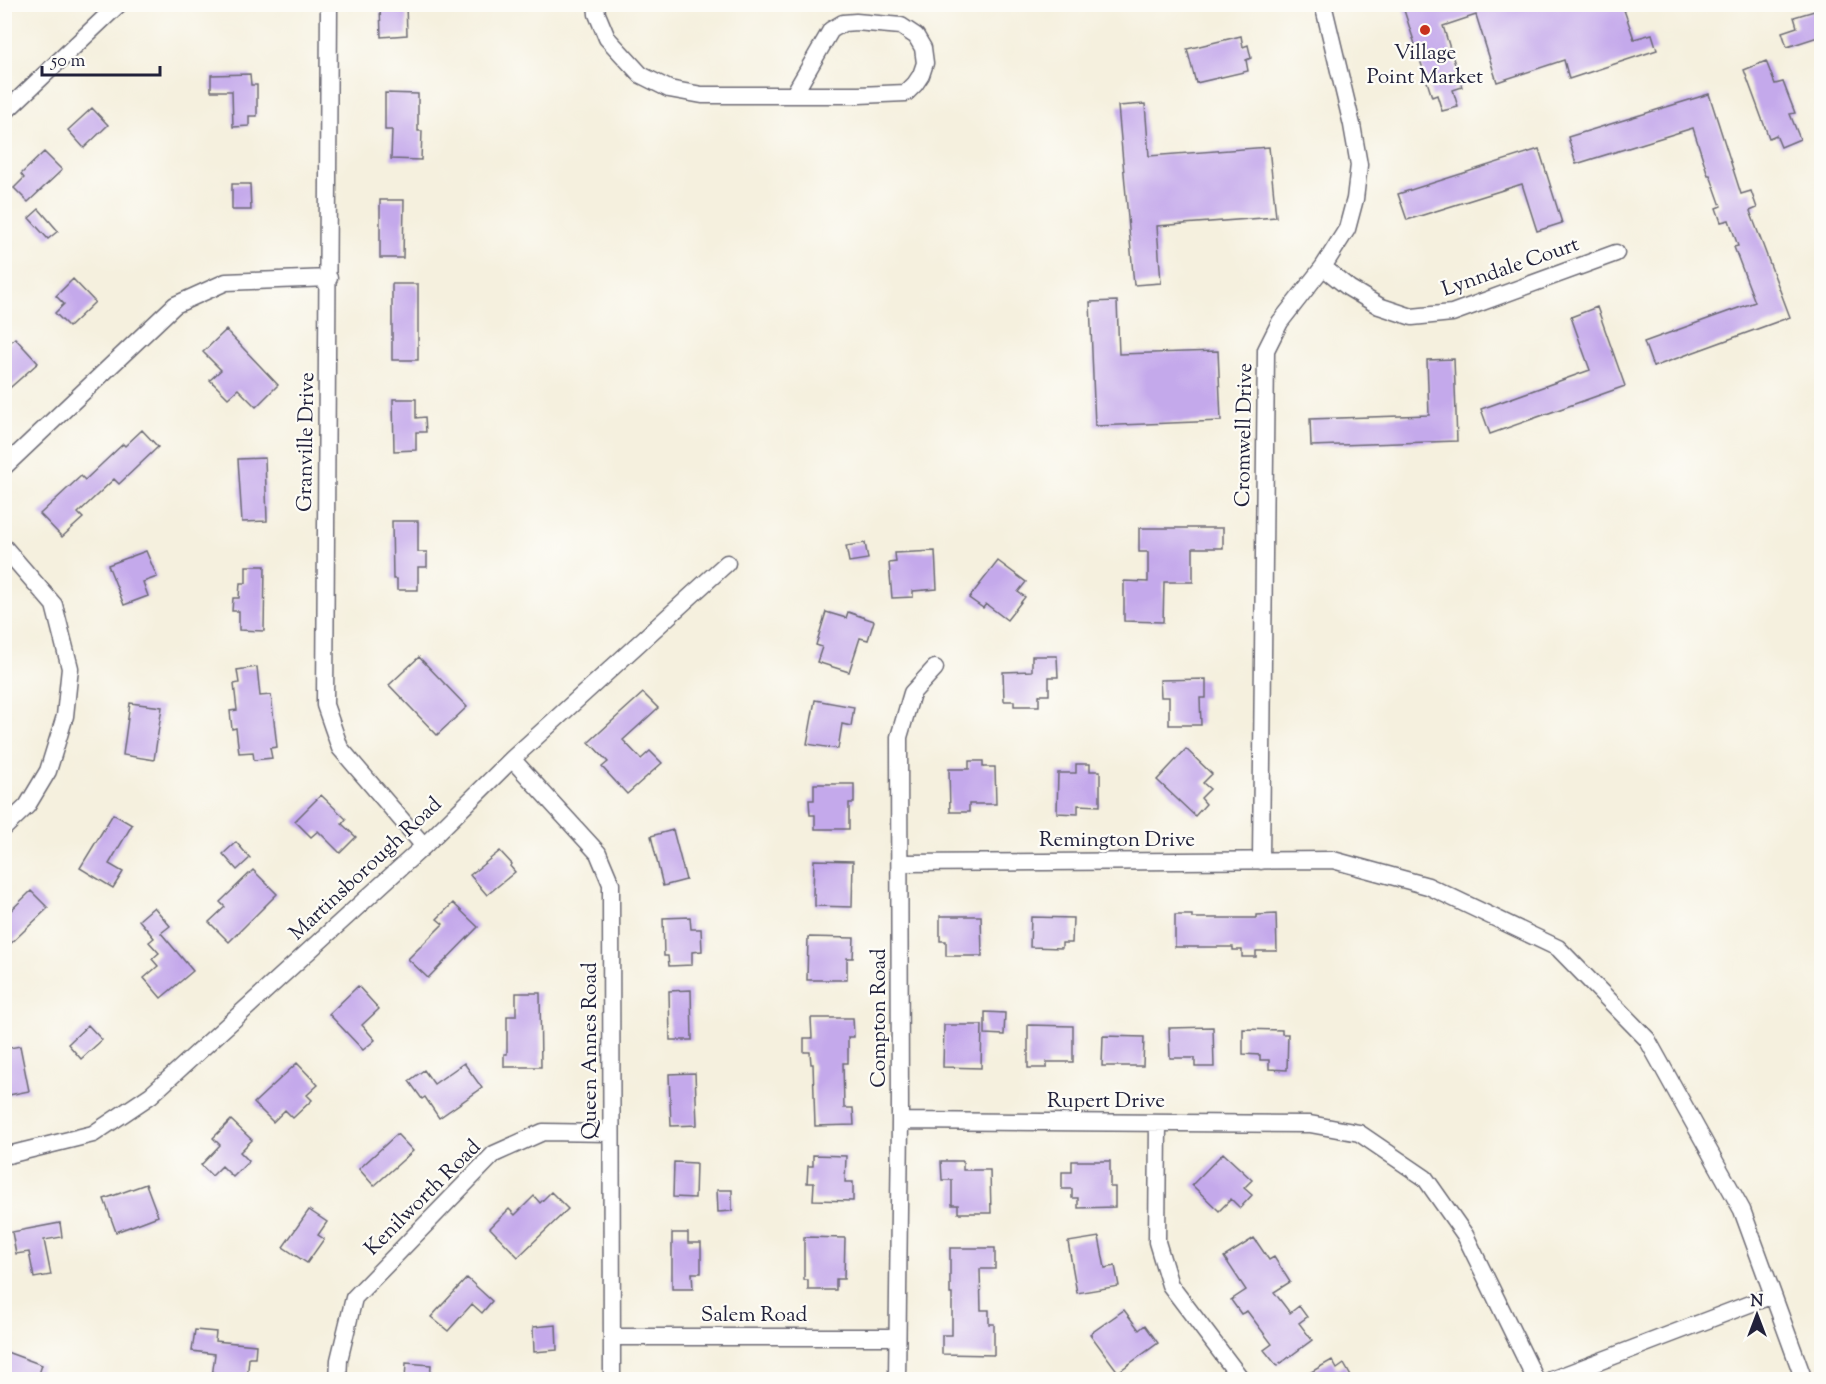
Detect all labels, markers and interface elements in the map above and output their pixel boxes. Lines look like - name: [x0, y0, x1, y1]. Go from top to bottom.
- marker: Village Point Market: [1418, 23, 1432, 37]
- scale bar: [42, 39, 160, 77]
- place label: Village Point Market: [1367, 39, 1483, 93]
- text: 50 m: [50, 49, 86, 75]
- street label: Lynndale Court: [1438, 230, 1583, 305]
- street label: Cromwell Drive: [1229, 363, 1261, 507]
- street label: Granville Drive: [291, 372, 323, 512]
- street label: Martinsborough Road: [283, 791, 449, 948]
- street label: Remington Drive: [1039, 826, 1195, 856]
- street label: Compton Road: [865, 948, 895, 1088]
- street label: Queen Annes Road: [576, 962, 606, 1140]
- street label: Rupert Drive: [1047, 1087, 1165, 1117]
- street label: Kenilworth Road: [358, 1133, 488, 1263]
- north arrow: [1727, 1285, 1787, 1345]
- text: N: [1751, 1291, 1764, 1314]
- street label: Salem Road: [701, 1301, 807, 1331]

